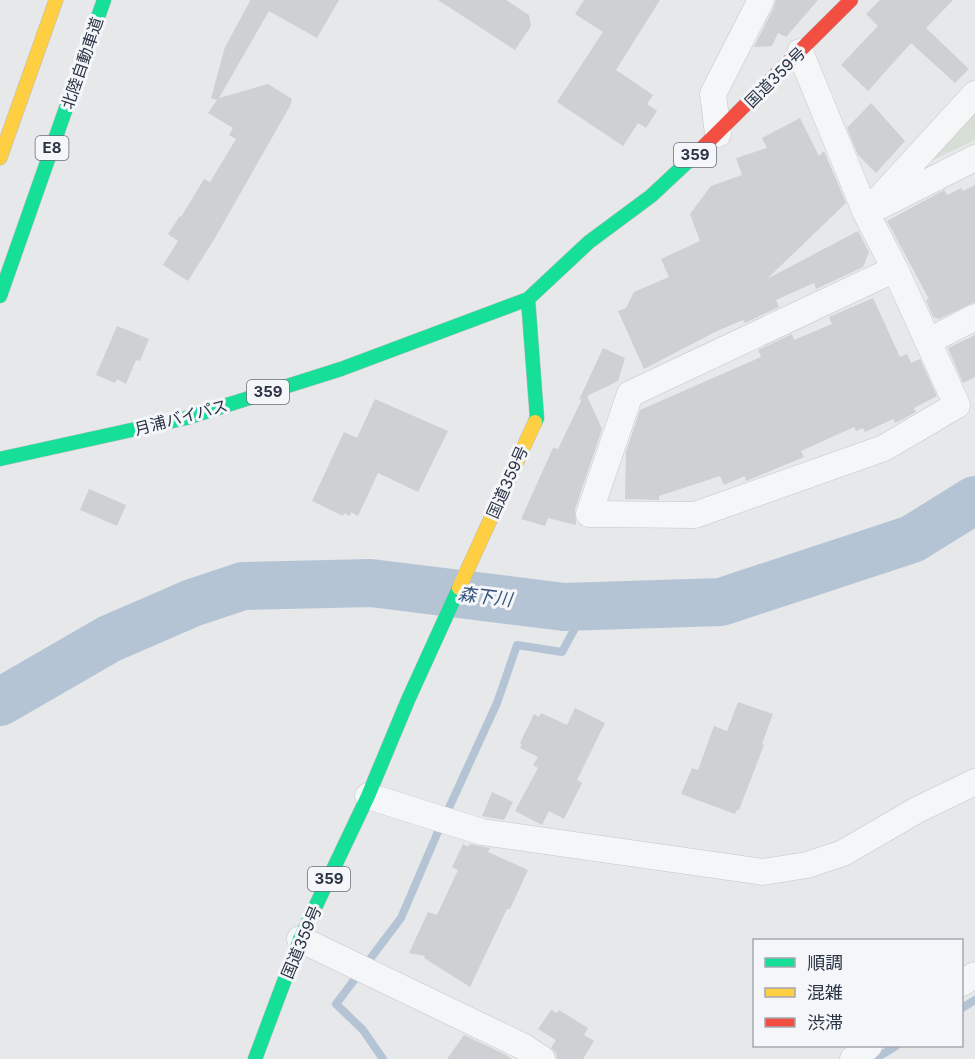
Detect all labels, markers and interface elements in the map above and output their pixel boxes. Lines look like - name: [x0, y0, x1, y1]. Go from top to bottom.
- street label: 北陸自動車道: [57, 14, 107, 112]
- street label: 国道359号: [741, 43, 809, 111]
- road number: E8: [36, 136, 68, 160]
- road number: 359: [674, 143, 716, 167]
- road number: 359: [247, 380, 289, 404]
- street label: 月浦バイパス: [132, 395, 230, 439]
- street label: 国道359号: [482, 443, 532, 521]
- water label: 森下川: [457, 583, 515, 610]
- road number: 359: [308, 867, 350, 891]
- street label: 国道359号: [277, 902, 325, 982]
- legend: [753, 939, 963, 1047]
- text: 順調: [807, 952, 843, 973]
- text: 混雑: [807, 982, 843, 1003]
- text: 渋滞: [807, 1012, 843, 1033]

